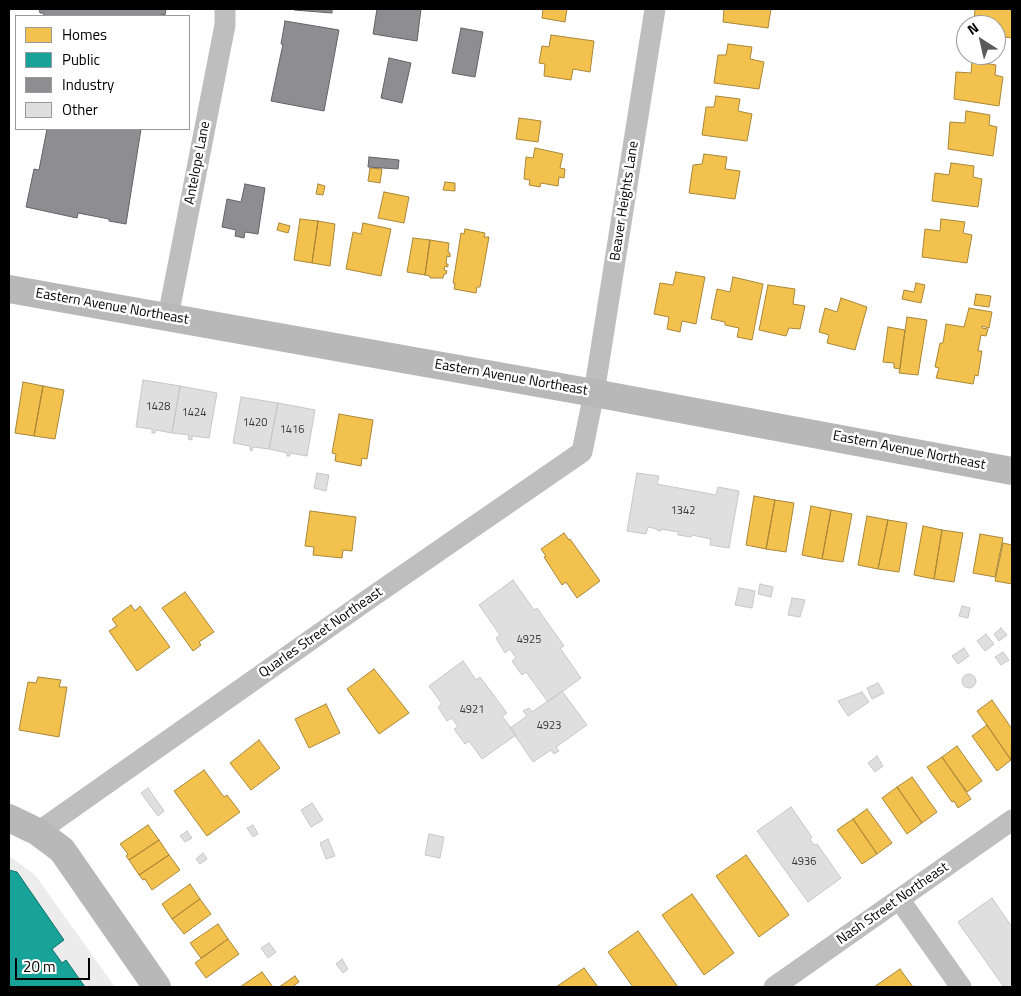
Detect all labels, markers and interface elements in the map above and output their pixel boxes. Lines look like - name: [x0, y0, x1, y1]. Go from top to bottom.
- legend: [15, 15, 190, 130]
- north arrow: [956, 15, 1006, 65]
- text: N: [963, 17, 983, 40]
- text: Homes: [62, 23, 107, 46]
- text: Public: [62, 48, 100, 71]
- text: Industry: [62, 73, 114, 96]
- text: Other: [62, 98, 98, 121]
- street label: Antelope Lane: [182, 120, 214, 206]
- street label: Beaver Heights Lane: [607, 140, 643, 262]
- street label: Eastern Avenue Northeast: [34, 285, 190, 329]
- street label: Eastern Avenue Northeast: [433, 356, 589, 400]
- house number: 1428: [146, 400, 170, 414]
- house number: 1424: [182, 406, 206, 420]
- house number: 1420: [243, 416, 267, 430]
- house number: 1416: [280, 423, 304, 437]
- street label: Eastern Avenue Northeast: [831, 428, 987, 474]
- house number: 1342: [671, 504, 695, 518]
- street label: Quarles Street Northeast: [256, 584, 386, 682]
- house number: 4925: [517, 633, 541, 647]
- house number: 4921: [460, 703, 484, 717]
- house number: 4923: [537, 719, 561, 733]
- house number: 4936: [792, 855, 816, 869]
- street label: Nash Street Northeast: [834, 859, 952, 949]
- scale bar: [18, 948, 92, 980]
- text: 20 m: [23, 955, 56, 978]

